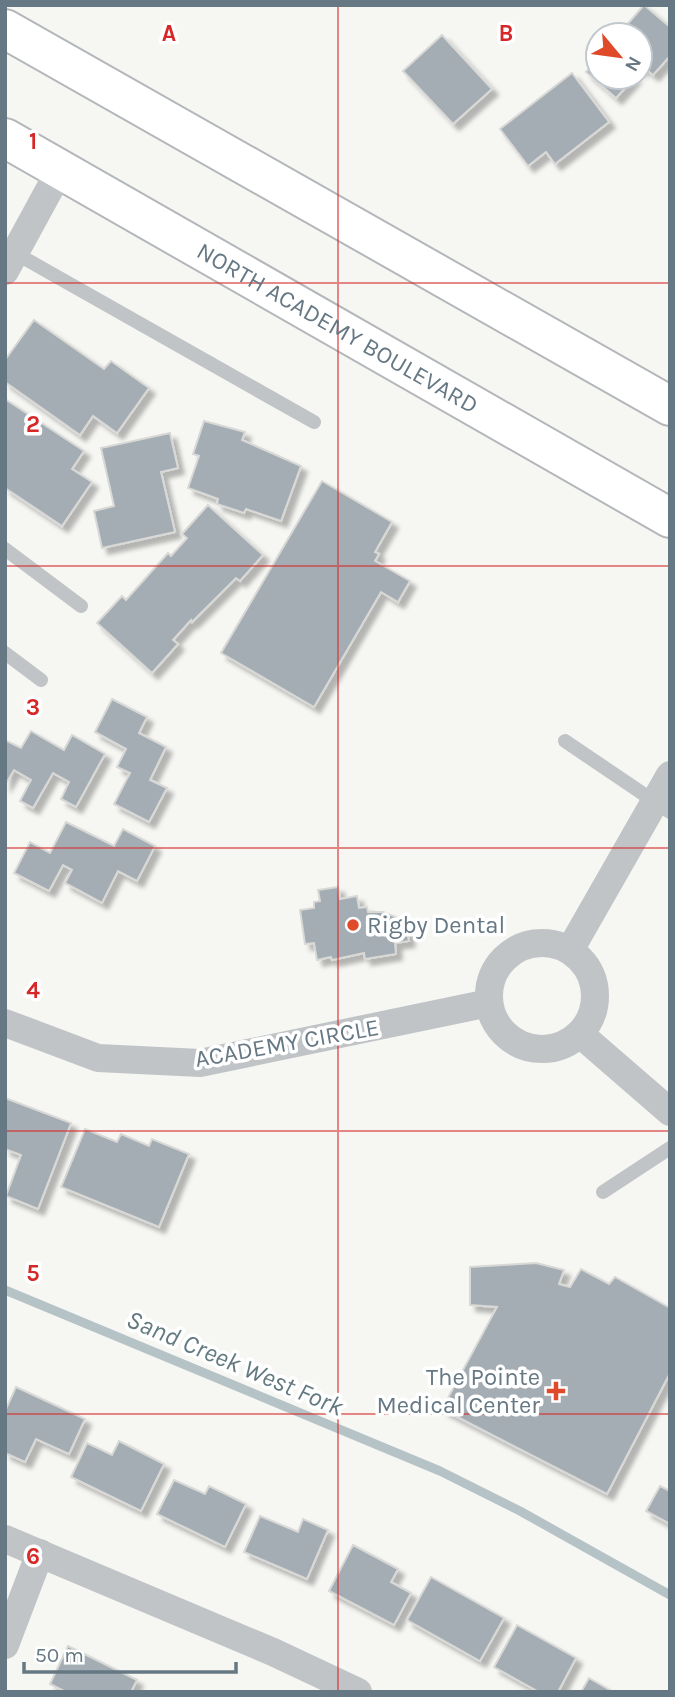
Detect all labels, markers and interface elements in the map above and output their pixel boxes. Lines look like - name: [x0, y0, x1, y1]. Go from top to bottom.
- text: A: [162, 20, 176, 47]
- text: B: [499, 20, 513, 47]
- north arrow: [584, 21, 654, 91]
- text: N: [620, 52, 646, 75]
- text: 1: [29, 128, 37, 155]
- street label: NORTH ACADEMY BOULEVARD: [192, 237, 483, 419]
- text: 2: [26, 411, 40, 438]
- text: 3: [26, 694, 40, 721]
- place label: Rigby Dental: [367, 911, 505, 939]
- marker: Rigby Dental: [345, 917, 361, 933]
- text: 4: [26, 977, 40, 1004]
- street label: ACADEMY CIRCLE: [193, 1013, 381, 1073]
- text: 5: [26, 1260, 40, 1287]
- water label: Sand Creek West Fork: [122, 1303, 349, 1423]
- place label: The Pointe Medical Center: [376, 1363, 540, 1419]
- marker: The Pointe Medical Center: [546, 1381, 566, 1401]
- text: 6: [26, 1543, 40, 1570]
- scale bar: [24, 1630, 236, 1674]
- text: 50 m: [35, 1643, 84, 1667]

